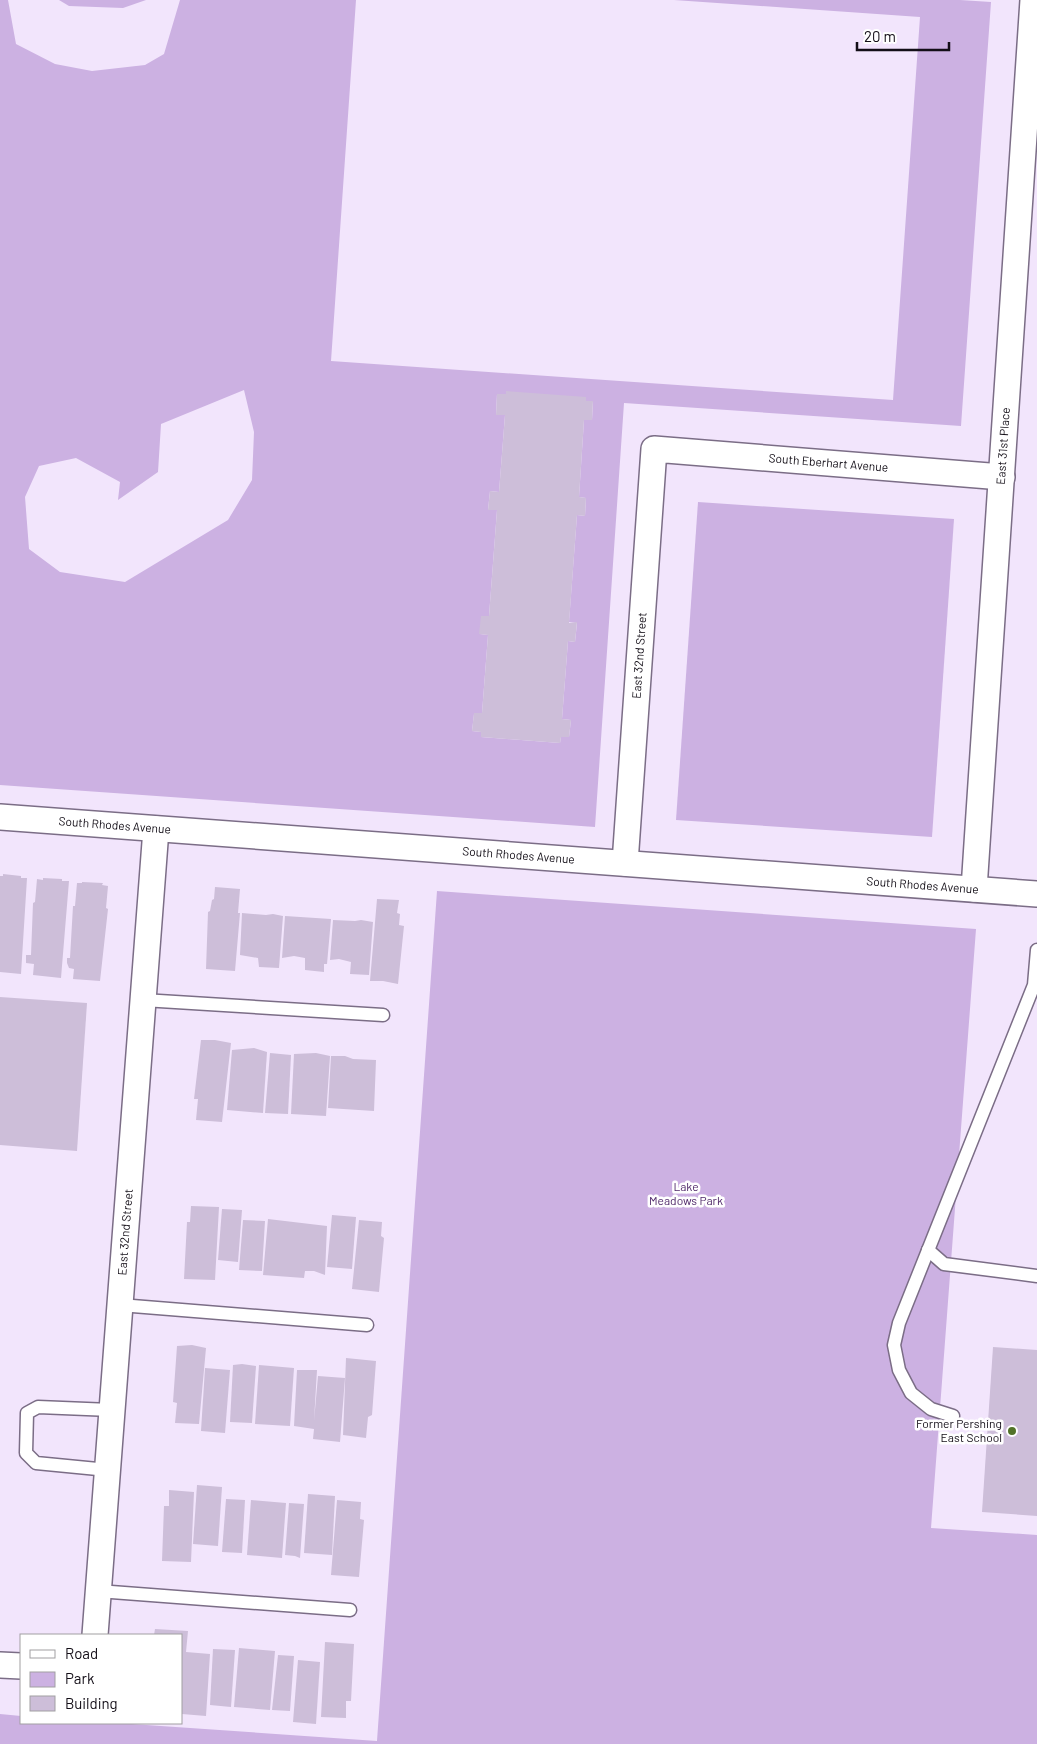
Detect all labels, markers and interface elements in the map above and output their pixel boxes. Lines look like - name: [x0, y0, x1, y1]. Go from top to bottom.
- scale bar: [857, 20, 950, 52]
- text: 20 m: [864, 27, 896, 45]
- street label: East 31st Place: [993, 407, 1012, 485]
- street label: South Eberhart Avenue: [768, 450, 889, 474]
- street label: East 32nd Street: [629, 612, 649, 699]
- street label: South Rhodes Avenue: [58, 813, 172, 836]
- street label: South Rhodes Avenue: [462, 843, 575, 866]
- street label: South Rhodes Avenue: [866, 873, 979, 896]
- park label: Lake Meadows Park: [649, 1179, 723, 1207]
- street label: East 32nd Street: [114, 1188, 135, 1276]
- place label: Former Pershing East School: [916, 1416, 1002, 1444]
- marker: Former Pershing East School: [1006, 1425, 1018, 1437]
- legend: [20, 1634, 182, 1724]
- text: Road: [65, 1644, 98, 1662]
- text: Park: [65, 1669, 95, 1687]
- text: Building: [65, 1694, 118, 1712]

